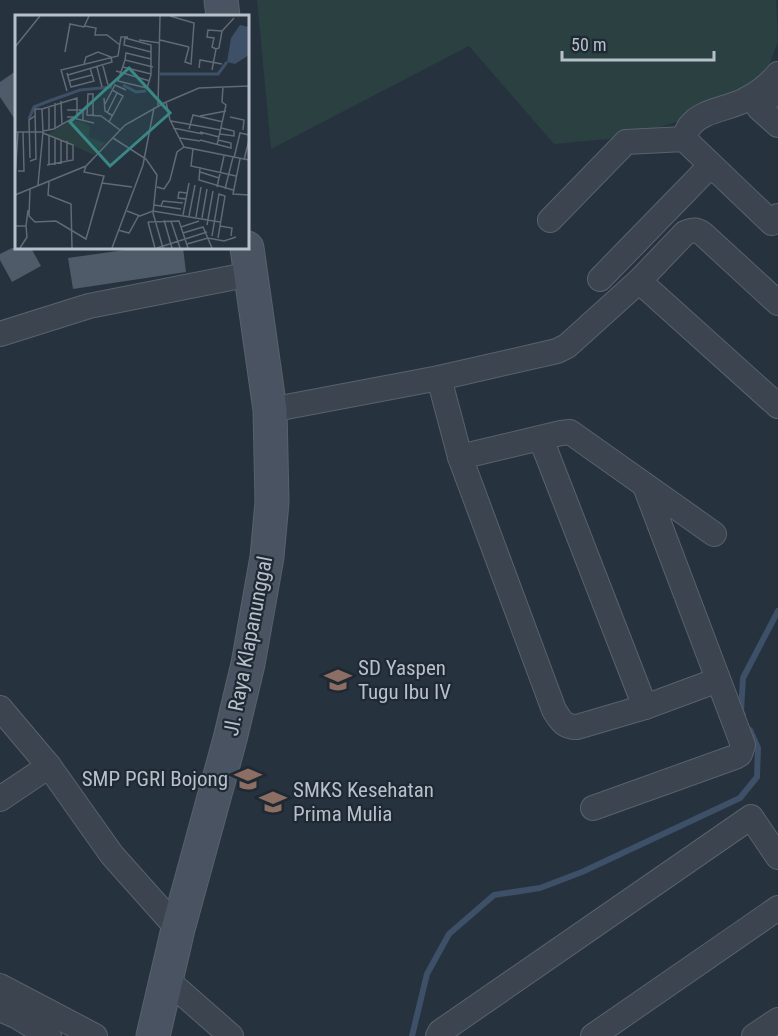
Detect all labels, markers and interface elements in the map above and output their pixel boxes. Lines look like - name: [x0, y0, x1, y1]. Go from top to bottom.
- inset map: [15, 15, 249, 249]
- scale bar: [562, 24, 714, 62]
- text: 50 m: [571, 34, 606, 55]
- street label: Jl. Raya Klapanunggal: [219, 554, 277, 738]
- place label: SD Yaspen Tugu Ibu IV: [358, 656, 451, 704]
- school or university icon: SD Yaspen Tugu Ibu IV: [323, 665, 353, 695]
- school or university icon: SMP PGRI Bojong: [233, 764, 263, 794]
- place label: SMP PGRI Bojong: [82, 767, 228, 791]
- place label: SMKS Kesehatan Prima Mulia: [293, 778, 434, 826]
- school or university icon: SMKS Kesehatan Prima Mulia: [258, 787, 288, 817]

